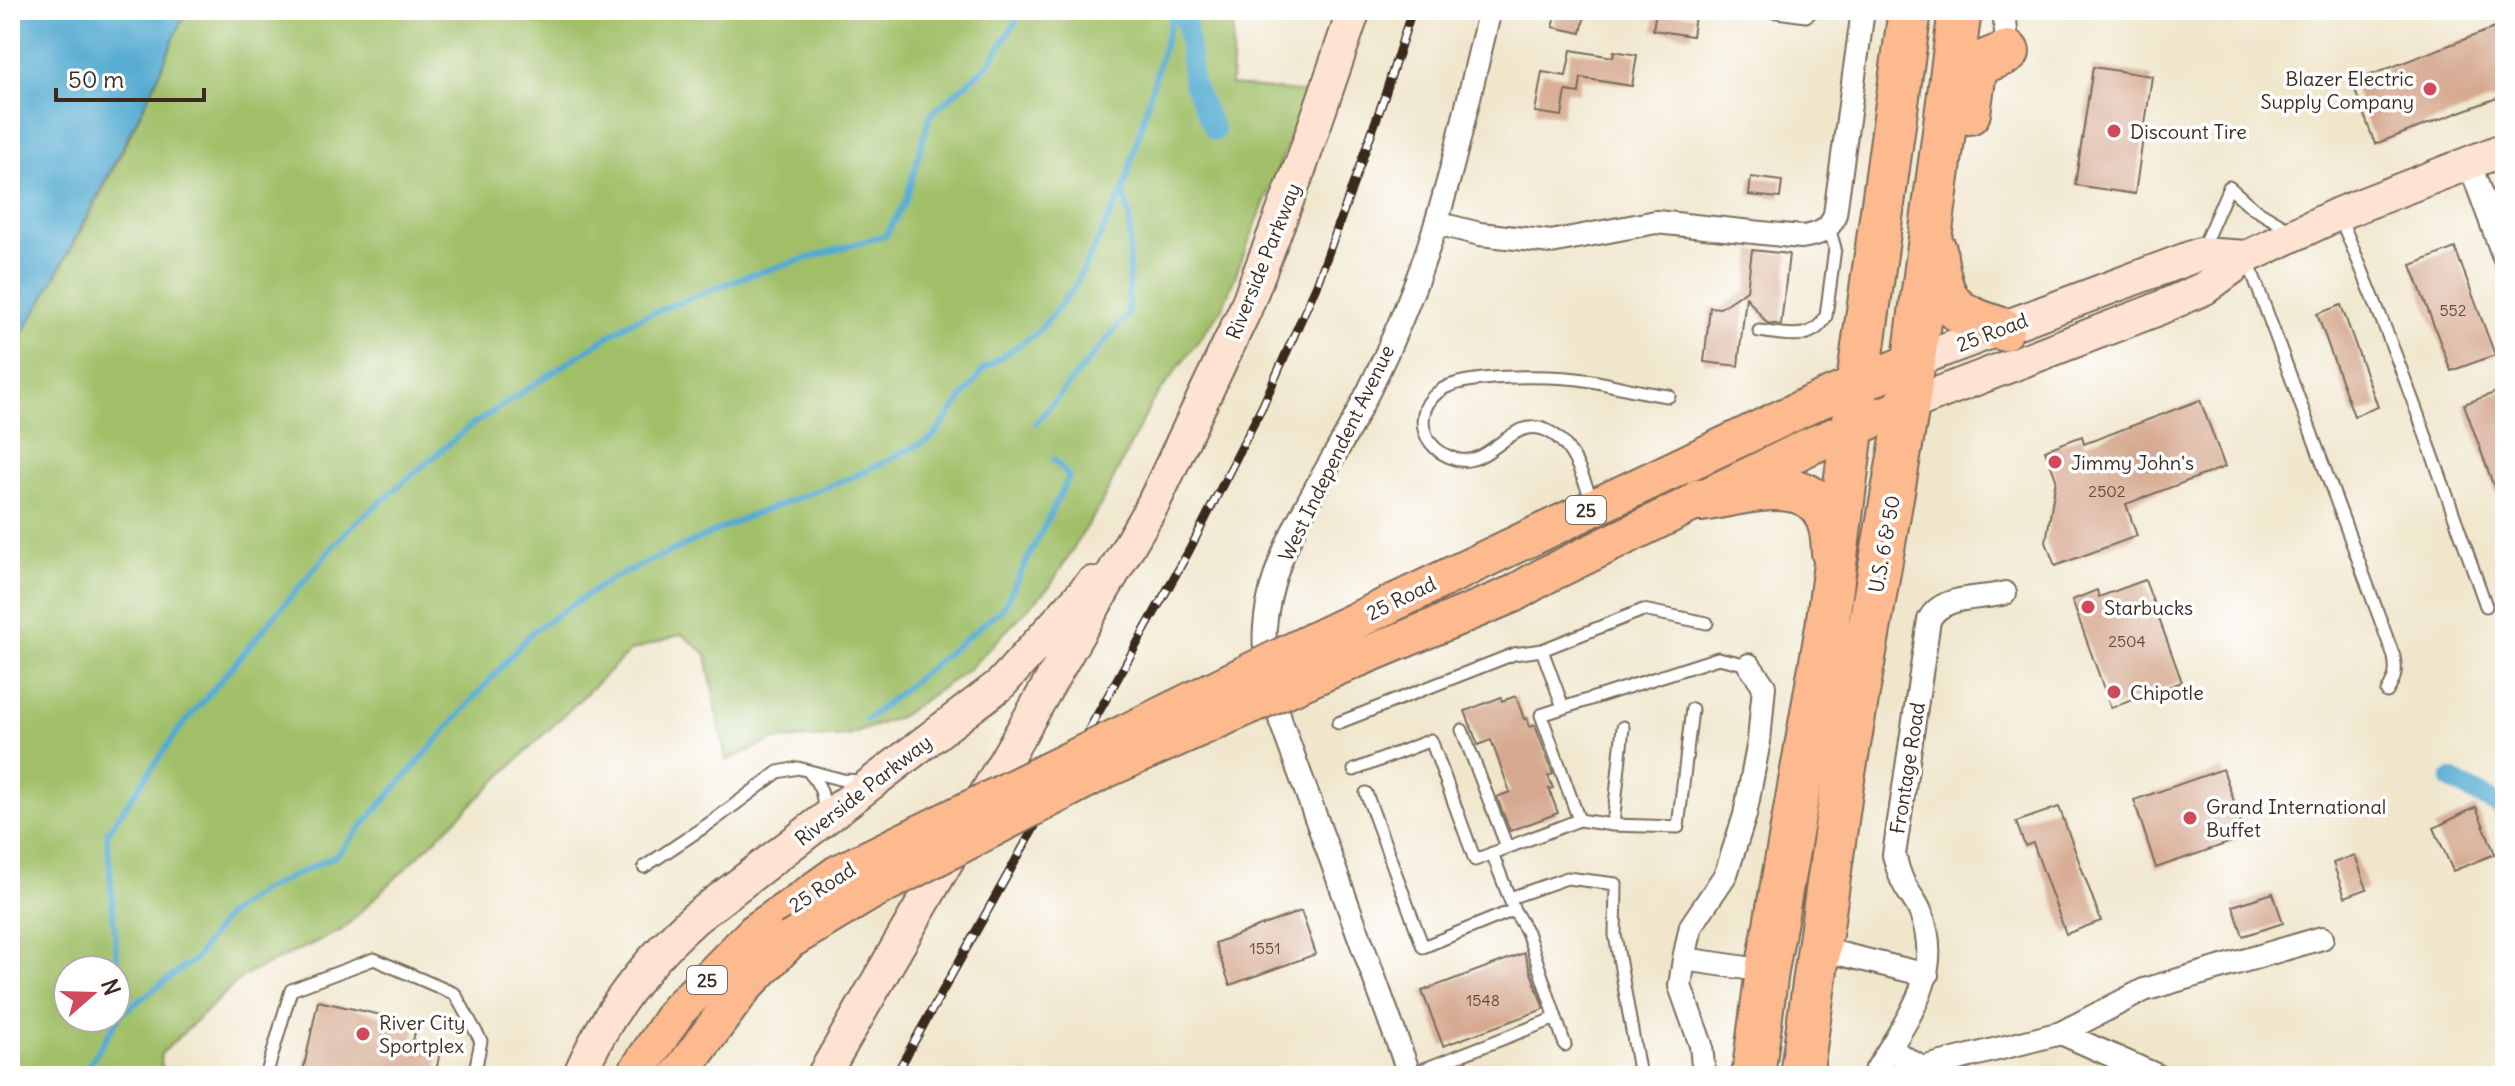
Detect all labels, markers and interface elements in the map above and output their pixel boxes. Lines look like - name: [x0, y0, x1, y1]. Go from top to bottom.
- scale bar: [56, 52, 204, 102]
- text: 50 m: [68, 64, 124, 94]
- place label: Blazer Electric Supply Company: [2260, 66, 2414, 114]
- marker: Blazer Electric Supply Company: [2421, 80, 2439, 98]
- place label: Discount Tire: [2130, 119, 2247, 144]
- marker: Discount Tire: [2105, 122, 2123, 140]
- street label: Riverside Parkway: [1220, 179, 1306, 343]
- house number: 552: [2439, 300, 2467, 320]
- street label: 25 Road: [1953, 307, 2031, 357]
- street label: West Independent Avenue: [1273, 341, 1399, 565]
- place label: Jimmy John's: [2071, 450, 2194, 475]
- marker: Jimmy John's: [2046, 453, 2064, 471]
- house number: 2502: [2088, 481, 2126, 501]
- street label: U.S. 6 & 50: [1863, 493, 1905, 595]
- road number: 25: [1566, 496, 1606, 524]
- street label: 25 Road: [1362, 570, 1440, 625]
- place label: Starbucks: [2104, 595, 2193, 620]
- marker: Starbucks: [2079, 598, 2097, 616]
- house number: 2504: [2108, 631, 2146, 651]
- place label: Chipotle: [2130, 680, 2204, 705]
- marker: Chipotle: [2105, 683, 2123, 701]
- street label: Frontage Road: [1884, 700, 1930, 836]
- street label: Riverside Parkway: [790, 729, 936, 851]
- place label: Grand International Buffet: [2206, 794, 2386, 842]
- marker: Grand International Buffet: [2181, 809, 2199, 827]
- street label: 25 Road: [784, 856, 860, 918]
- house number: 1551: [1249, 938, 1281, 958]
- north arrow: [52, 954, 132, 1034]
- road number: 25: [687, 966, 727, 994]
- text: N: [95, 975, 127, 999]
- house number: 1548: [1466, 990, 1500, 1010]
- place label: River City Sportplex: [379, 1010, 465, 1058]
- marker: River City Sportplex: [354, 1025, 372, 1043]

